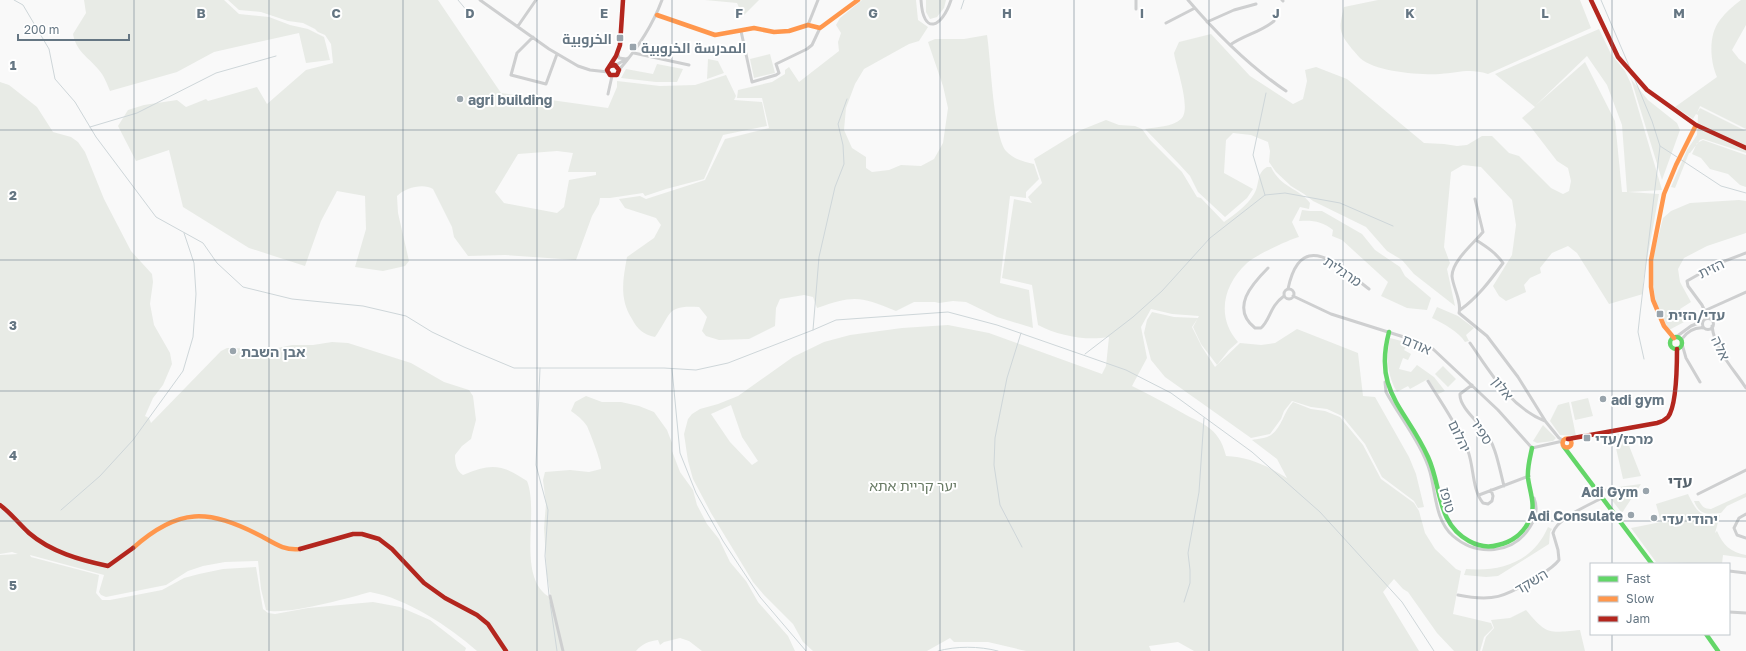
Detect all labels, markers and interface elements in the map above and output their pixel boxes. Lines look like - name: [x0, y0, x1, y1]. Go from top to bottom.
- text: B: [196, 5, 206, 21]
- text: C: [331, 5, 341, 21]
- text: D: [465, 5, 475, 21]
- text: E: [600, 5, 608, 21]
- text: F: [735, 5, 743, 21]
- text: G: [868, 5, 878, 21]
- text: H: [1002, 5, 1012, 21]
- text: I: [1140, 5, 1144, 21]
- text: J: [1272, 5, 1280, 21]
- text: K: [1405, 5, 1415, 21]
- text: L: [1541, 5, 1549, 21]
- text: M: [1673, 5, 1685, 21]
- scale bar: [18, 16, 129, 42]
- text: 200 m: [24, 22, 59, 37]
- place label: الخروبية: [562, 30, 612, 48]
- marker: الخروبية: [615, 33, 625, 43]
- place label: المدرسة الخروبية: [641, 39, 746, 57]
- marker: المدرسة الخروبية: [628, 42, 638, 52]
- text: 1: [10, 57, 17, 73]
- place label: agri building: [468, 91, 552, 108]
- marker: agri building: [455, 94, 465, 104]
- text: 2: [9, 187, 17, 203]
- street label: מרגלית: [1321, 252, 1365, 290]
- street label: הזית: [1695, 254, 1727, 282]
- place label: עדי/הזית: [1668, 306, 1725, 323]
- marker: עדי/הזית: [1655, 309, 1665, 319]
- text: 3: [9, 317, 17, 333]
- street label: אודם: [1400, 330, 1434, 358]
- street label: אלה: [1708, 333, 1734, 363]
- place label: אבן השבת: [241, 343, 306, 360]
- marker: אבן השבת: [228, 346, 238, 356]
- street label: אלון: [1489, 373, 1517, 403]
- place label: adi gym: [1611, 391, 1664, 408]
- marker: adi gym: [1598, 394, 1608, 404]
- street label: ספיר: [1467, 414, 1497, 448]
- street label: יהלום: [1445, 417, 1475, 455]
- place label: מרכז/עדי: [1595, 430, 1653, 447]
- marker: מרכז/עדי: [1582, 433, 1592, 443]
- text: 4: [9, 447, 17, 463]
- district label: עדי: [1668, 472, 1692, 492]
- park label: יער קריית אתא: [869, 477, 957, 494]
- place label: Adi Gym: [1581, 483, 1638, 500]
- street label: טופז: [1436, 485, 1460, 515]
- marker: Adi Gym: [1641, 486, 1651, 496]
- place label: Adi Consulate: [1528, 507, 1623, 524]
- marker: Adi Consulate: [1626, 510, 1636, 520]
- place label: יהודי עדי: [1662, 510, 1718, 527]
- marker: יהודי עדי: [1649, 513, 1659, 523]
- legend: [1590, 563, 1730, 635]
- street label: השקד: [1511, 565, 1551, 597]
- text: Fast: [1626, 571, 1651, 586]
- text: 5: [9, 577, 17, 593]
- text: Slow: [1626, 591, 1654, 606]
- text: Jam: [1626, 611, 1650, 626]

